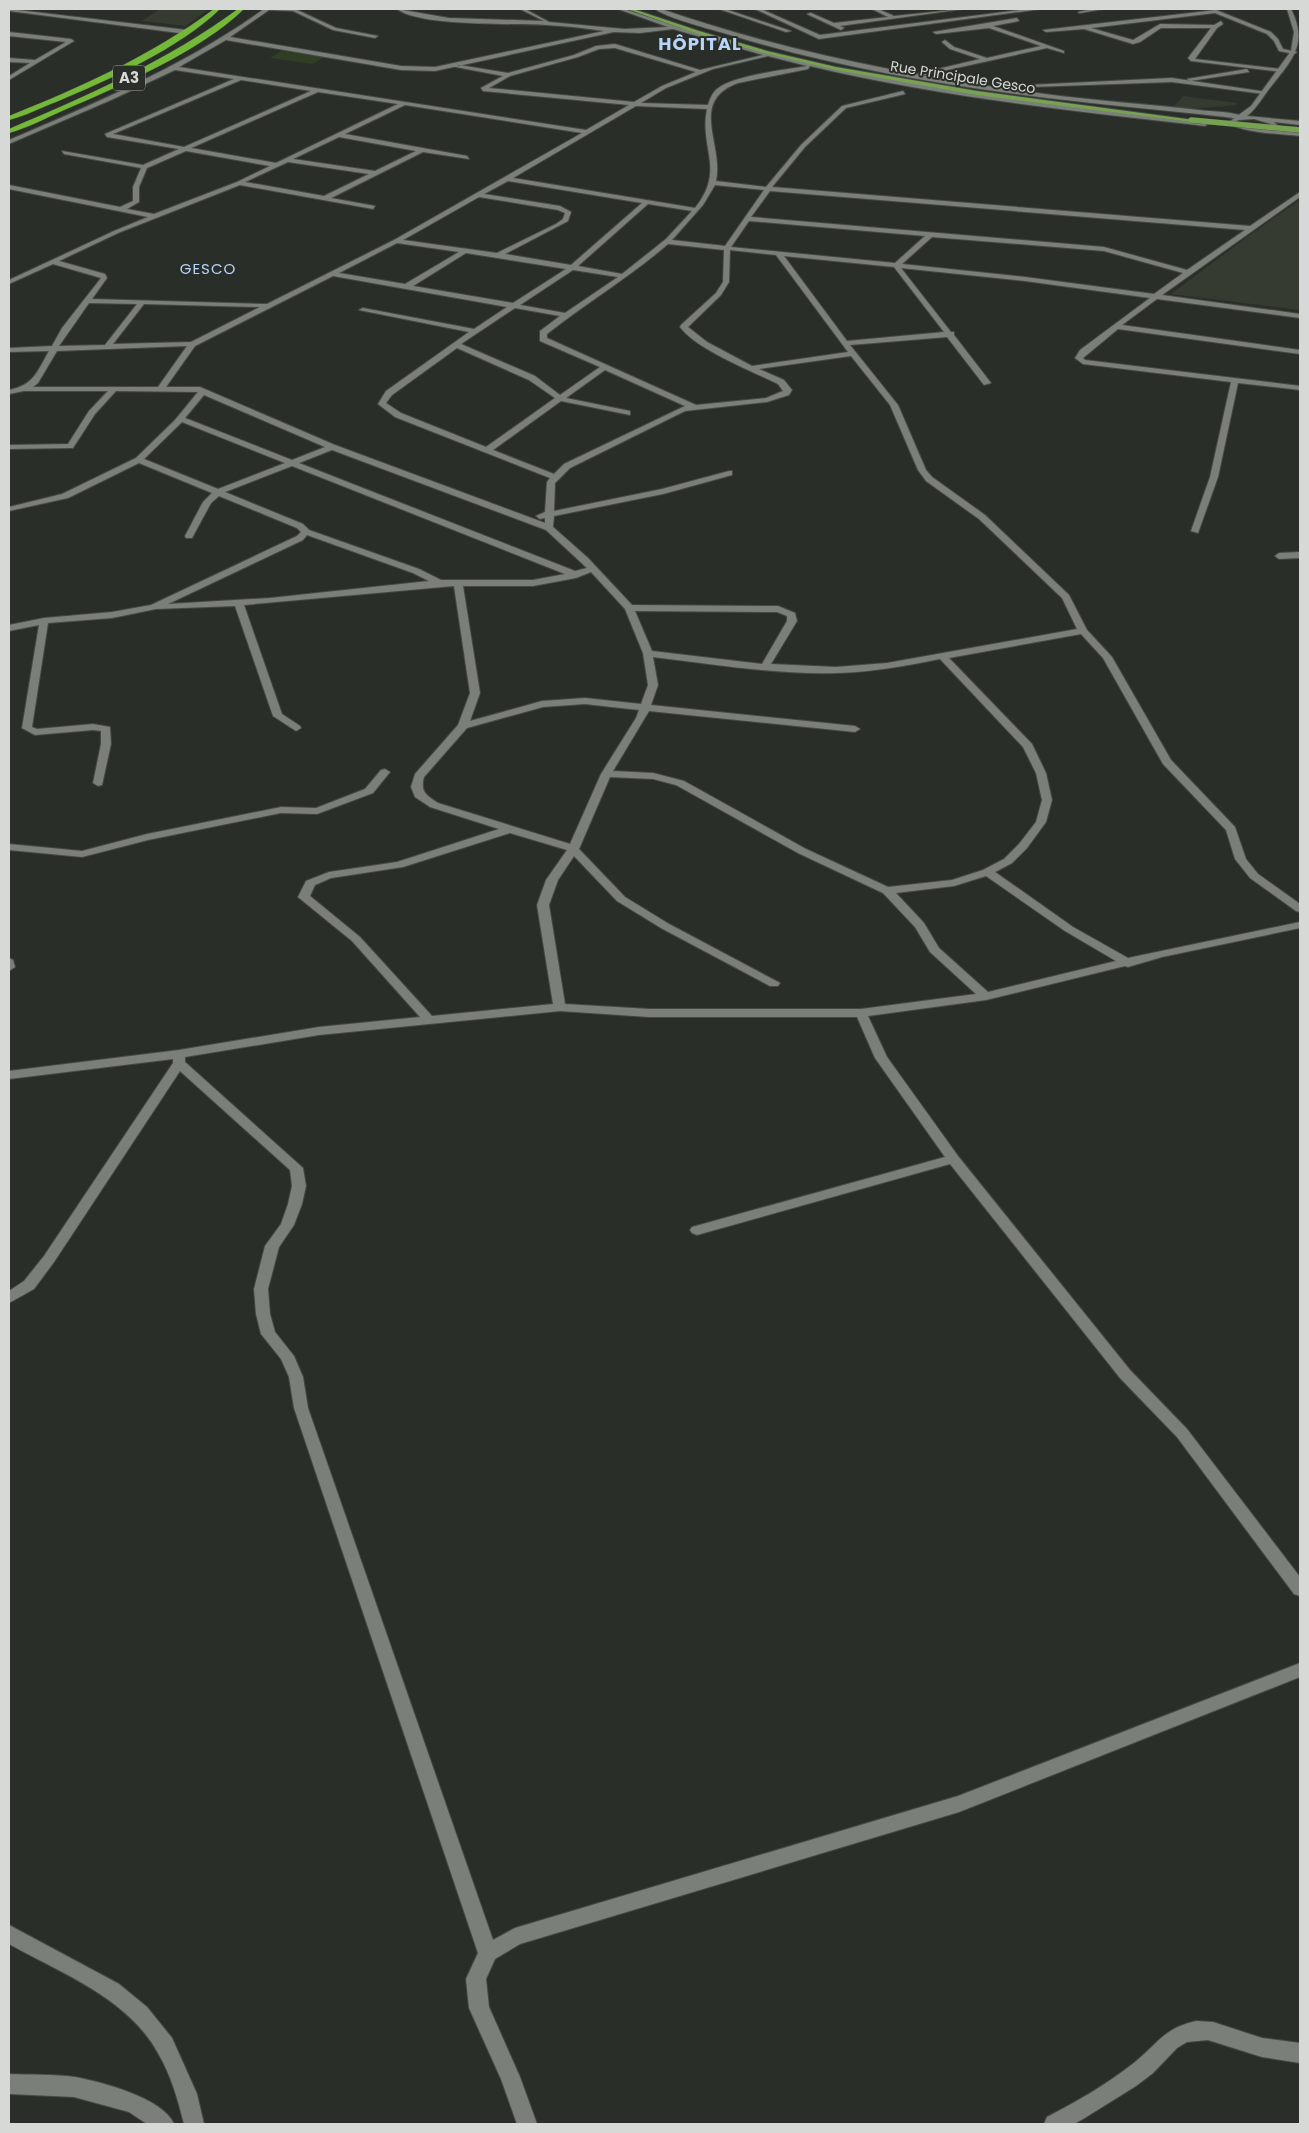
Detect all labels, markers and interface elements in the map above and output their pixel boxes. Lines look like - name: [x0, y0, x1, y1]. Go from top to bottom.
- district label: HÔPITAL: [658, 31, 742, 56]
- street label: Rue Principale Gesco: [889, 56, 1037, 98]
- road number: A3: [113, 66, 145, 90]
- district label: GESCO: [180, 258, 236, 279]

